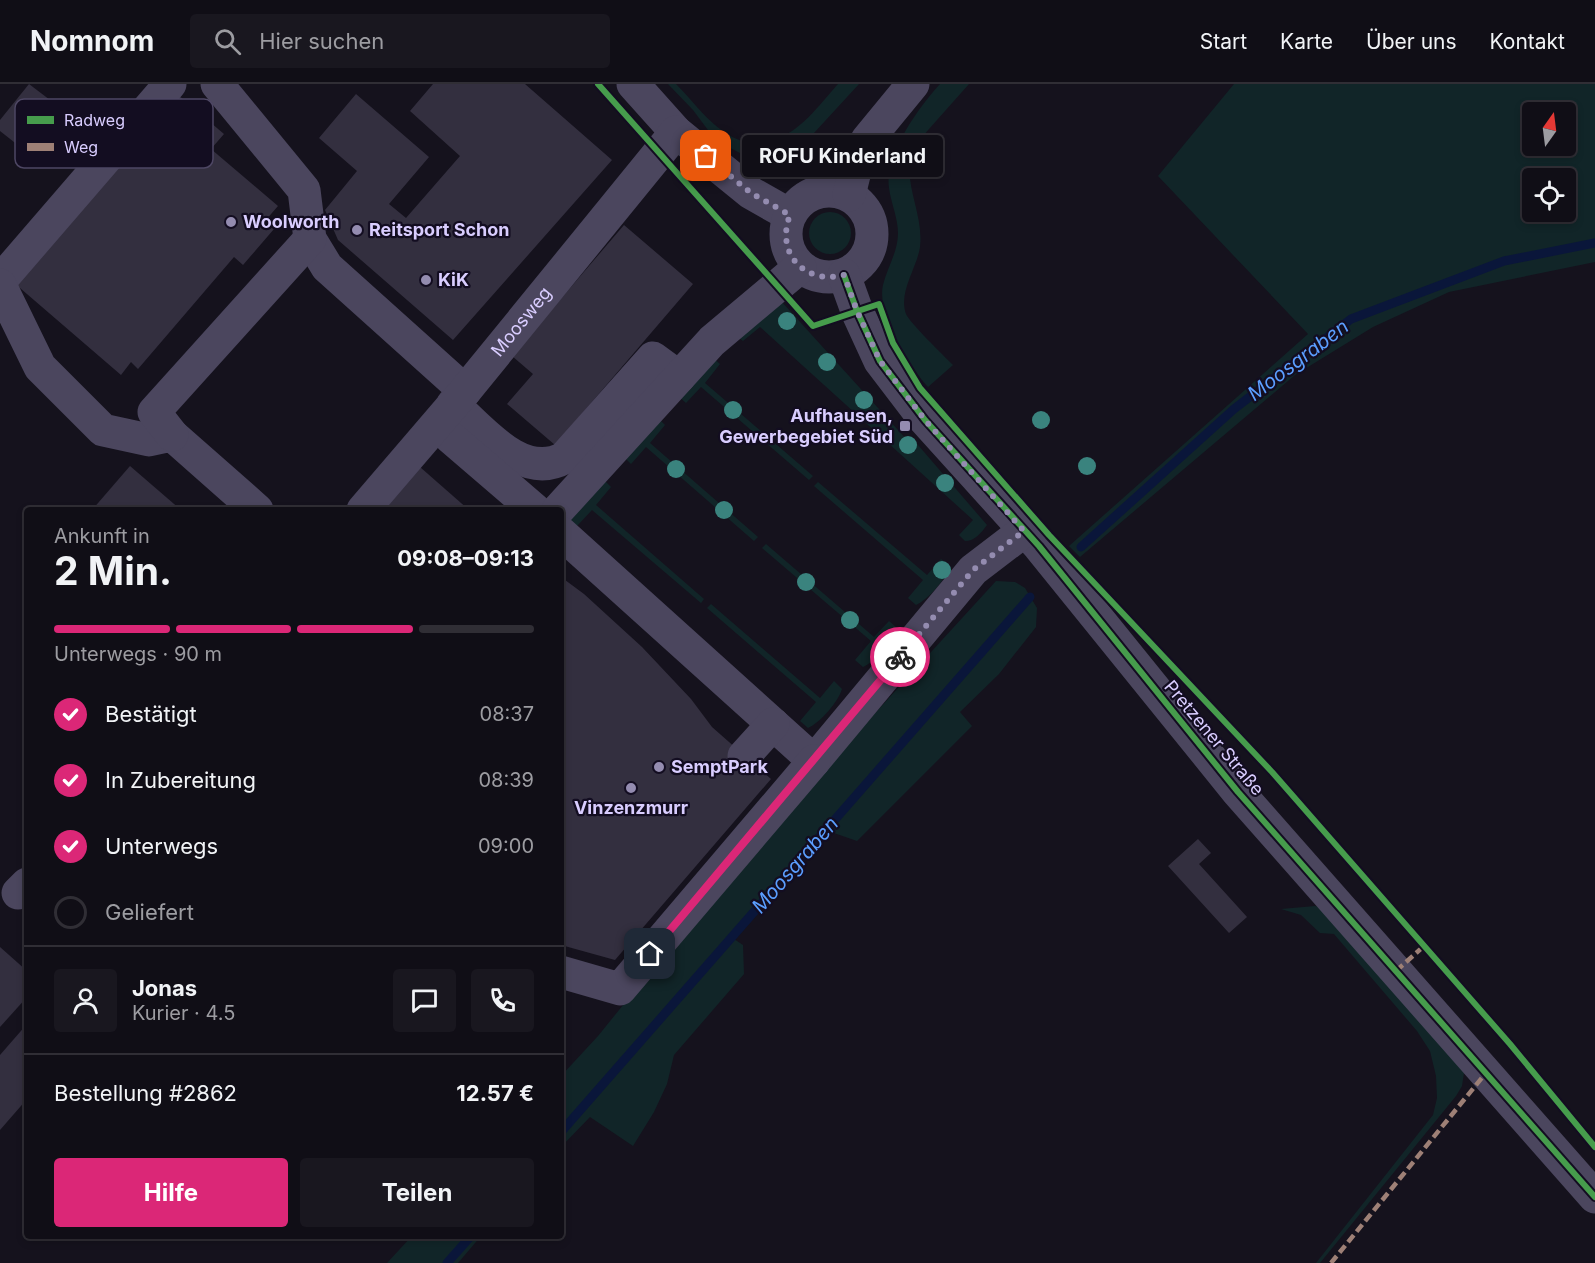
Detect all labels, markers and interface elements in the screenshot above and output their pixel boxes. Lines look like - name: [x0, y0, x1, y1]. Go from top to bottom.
- search box: [190, 14, 610, 68]
- text: Nomnom: [30, 24, 154, 58]
- icon: search: [211, 25, 244, 58]
- text: Hier suchen: [259, 28, 384, 54]
- text: Start: [1200, 29, 1247, 54]
- text: Karte: [1280, 29, 1333, 54]
- text: Über uns: [1366, 29, 1457, 54]
- text: Kontakt: [1490, 29, 1565, 54]
- legend: [15, 99, 213, 168]
- north arrow: [1522, 102, 1576, 156]
- map controls: [1522, 102, 1576, 222]
- text: Radweg: [64, 110, 125, 130]
- pin: [680, 130, 731, 181]
- callout: ROFU Kinderland: [742, 135, 943, 177]
- text: Weg: [64, 137, 98, 157]
- icon: bag: [689, 139, 722, 172]
- text: ROFU Kinderland: [759, 144, 926, 168]
- button: locate: [1522, 168, 1576, 222]
- place label: Woolworth: [243, 211, 339, 232]
- marker: Woolworth: [224, 215, 238, 229]
- place label: Reitsport Schon: [369, 219, 510, 240]
- marker: Reitsport Schon: [350, 223, 364, 237]
- place label: KiK: [438, 269, 469, 290]
- marker: KiK: [419, 273, 433, 287]
- street label: Moosweg: [487, 283, 555, 360]
- water label: Moosgraben: [1243, 314, 1353, 406]
- place label: Aufhausen, Gewerbegebiet Süd: [719, 405, 893, 447]
- marker: Aufhausen, Gewerbegebiet Süd: [898, 419, 912, 433]
- text: Ankunft in: [54, 524, 150, 548]
- text: 09:08–09:13: [397, 545, 534, 571]
- text: 2 Min.: [54, 547, 172, 594]
- courier: [870, 627, 930, 687]
- icon: bike: [884, 641, 917, 674]
- text: Unterwegs · 90 m: [54, 642, 222, 666]
- street label: Pretzener Straße: [1160, 676, 1269, 799]
- icon: check: [54, 698, 87, 731]
- text: Bestätigt: [105, 701, 197, 727]
- text: 08:37: [480, 702, 534, 726]
- place label: SemptPark: [671, 756, 768, 777]
- marker: SemptPark: [652, 760, 666, 774]
- icon: check: [54, 764, 87, 797]
- text: In Zubereitung: [105, 767, 256, 793]
- text: 08:39: [478, 768, 534, 792]
- marker: Vinzenzmurr: [624, 781, 638, 795]
- place label: Vinzenzmurr: [574, 797, 688, 818]
- water label: Moosgraben: [747, 812, 843, 918]
- icon: check: [54, 830, 87, 863]
- text: Unterwegs: [105, 833, 218, 859]
- text: 09:00: [478, 834, 534, 858]
- text: Geliefert: [105, 899, 194, 925]
- pin: [624, 928, 675, 979]
- icon: home: [633, 937, 666, 970]
- button: person: [54, 969, 117, 1032]
- button: chat: [393, 969, 456, 1032]
- button: phone: [471, 969, 534, 1032]
- text: Jonas: [132, 975, 197, 1001]
- text: Kurier · 4.5: [132, 1001, 235, 1025]
- text: Bestellung #2862: [54, 1080, 237, 1106]
- text: 12.57 €: [456, 1080, 534, 1106]
- button: Hilfe: [54, 1158, 288, 1227]
- button: Teilen: [300, 1158, 534, 1227]

